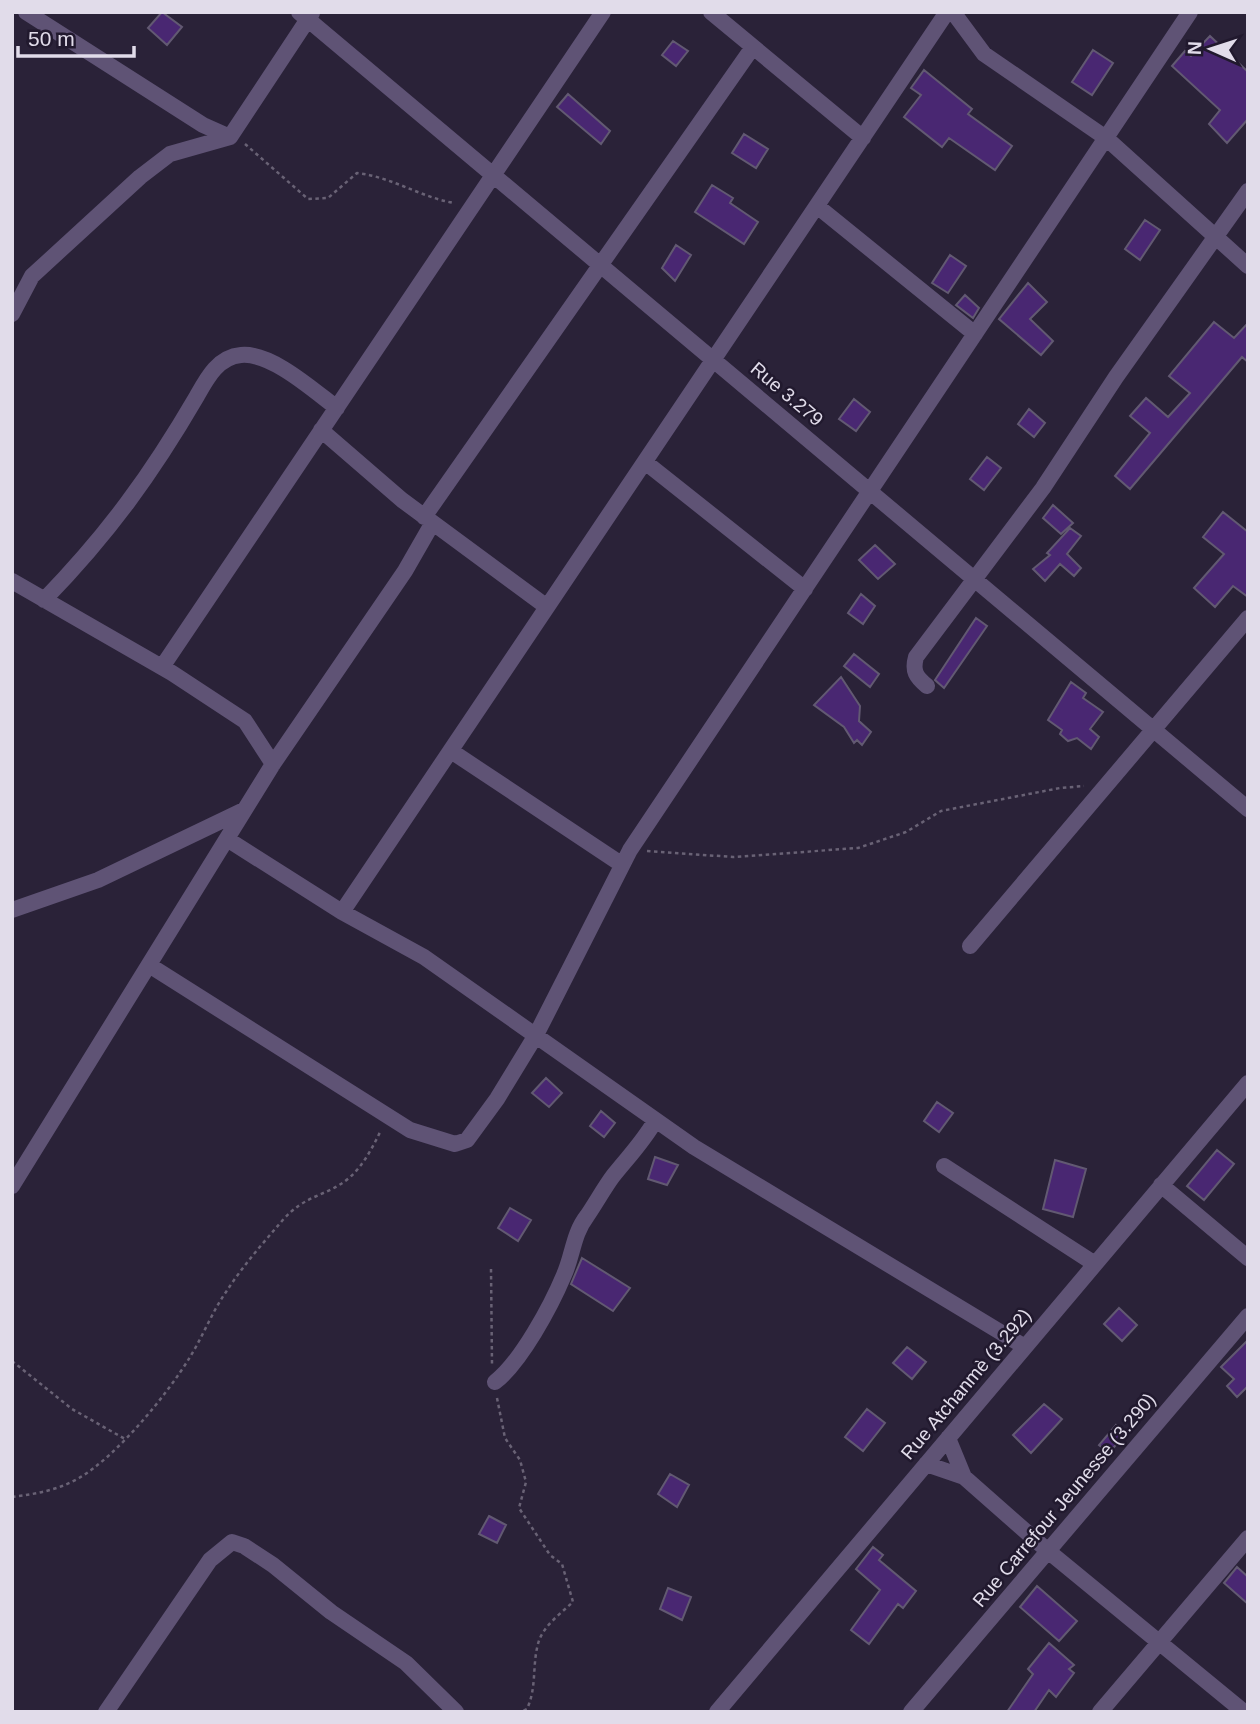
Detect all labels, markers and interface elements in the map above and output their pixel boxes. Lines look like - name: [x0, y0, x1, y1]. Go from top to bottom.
- scale bar: [18, 14, 133, 58]
- north arrow: [1176, 14, 1246, 84]
- text: 50 m: [28, 27, 75, 50]
- text: N: [1184, 41, 1205, 56]
- street label: Rue 3.279: [747, 358, 827, 430]
- street label: Rue Atchanmè (3.292): [897, 1304, 1035, 1464]
- street label: Rue Carrefour Jeunesse (3.290): [968, 1389, 1160, 1611]

